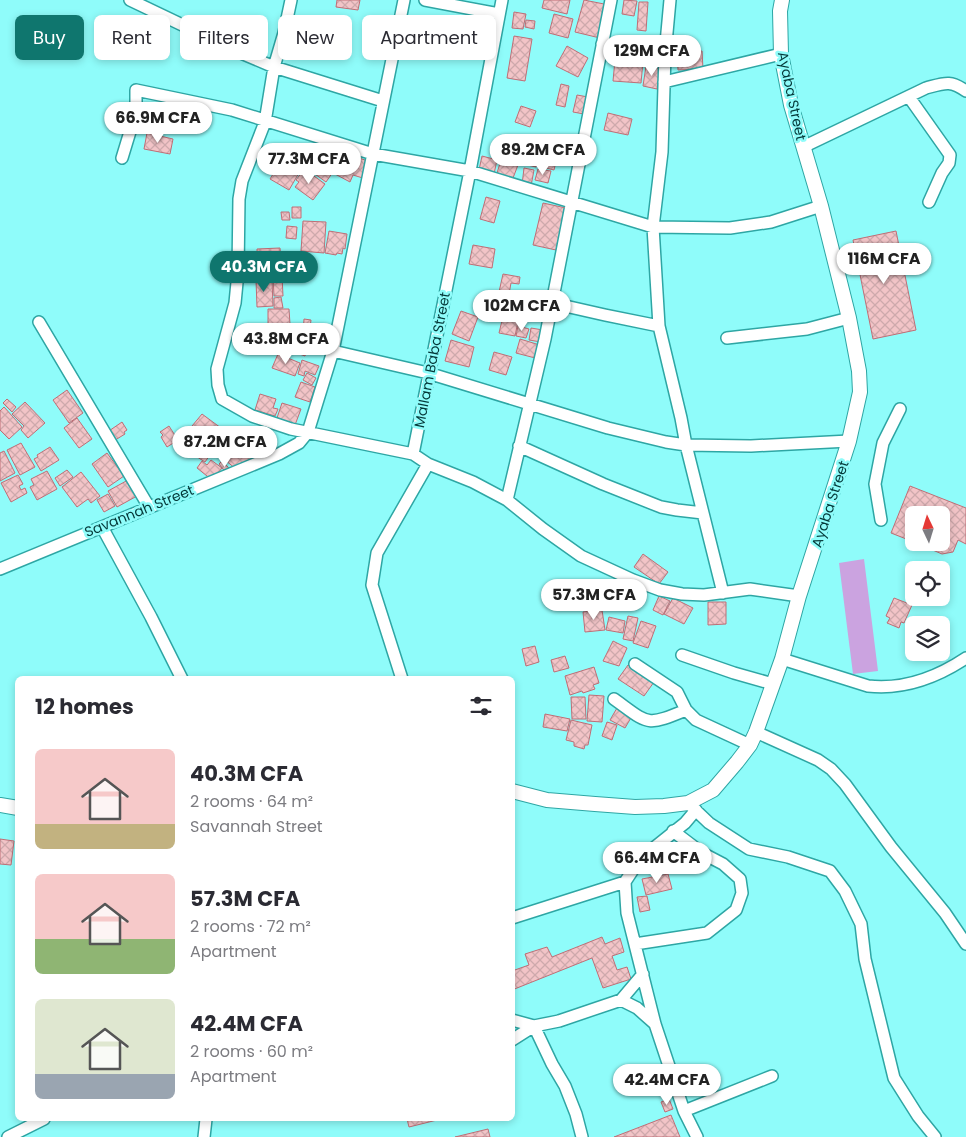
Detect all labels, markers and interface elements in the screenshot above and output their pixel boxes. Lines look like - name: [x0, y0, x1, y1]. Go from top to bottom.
- chip: Buy: [15, 15, 84, 60]
- chip: Rent: [94, 15, 170, 60]
- chip: Filters: [180, 15, 268, 60]
- chip: New: [278, 15, 352, 60]
- chip: Apartment: [362, 15, 496, 60]
- pin: 129M CFA: [600, 34, 704, 77]
- text: 129M CFA: [614, 39, 690, 62]
- street label: Ayaba Street: [773, 50, 811, 142]
- pin: 66.9M CFA: [101, 102, 215, 144]
- text: 66.9M CFA: [115, 106, 201, 129]
- pin: 89.2M CFA: [486, 134, 600, 176]
- text: 89.2M CFA: [501, 138, 585, 161]
- pin: 77.3M CFA: [252, 142, 366, 185]
- text: 77.3M CFA: [268, 147, 350, 170]
- pin: 116M CFA: [832, 242, 936, 285]
- text: 116M CFA: [847, 247, 921, 270]
- pin: 40.3M CFA: [207, 250, 321, 293]
- text: 40.3M CFA: [221, 255, 307, 278]
- street label: Mallam Baba Street: [409, 290, 455, 430]
- pin: 102M CFA: [470, 290, 574, 332]
- text: 102M CFA: [484, 294, 560, 317]
- pin: 43.8M CFA: [229, 322, 343, 365]
- text: 43.8M CFA: [243, 327, 329, 350]
- pin: 87.2M CFA: [168, 426, 282, 468]
- text: 87.2M CFA: [183, 430, 267, 453]
- street label: Ayaba Street: [807, 458, 853, 550]
- street label: Savannah Street: [81, 480, 197, 542]
- north arrow: [905, 506, 950, 551]
- map controls: [905, 506, 950, 661]
- button: locate: [905, 561, 950, 606]
- pin: 57.3M CFA: [537, 578, 651, 621]
- text: 57.3M CFA: [552, 583, 636, 606]
- button: layers: [905, 616, 950, 661]
- text: 12 homes: [35, 692, 134, 721]
- icon: filters: [467, 692, 495, 720]
- text: 40.3M CFA: [190, 759, 303, 788]
- icon: home: [75, 769, 135, 829]
- text: 2 rooms · 64 m²: [190, 790, 313, 813]
- text: Savannah Street: [190, 815, 323, 838]
- pin: 66.4M CFA: [600, 842, 714, 884]
- text: 66.4M CFA: [614, 846, 700, 869]
- text: 57.3M CFA: [190, 884, 300, 913]
- icon: home: [75, 894, 135, 954]
- text: 2 rooms · 72 m²: [190, 915, 311, 938]
- text: Apartment: [190, 940, 277, 963]
- text: 42.4M CFA: [190, 1009, 303, 1038]
- icon: home: [75, 1019, 135, 1079]
- text: 2 rooms · 60 m²: [190, 1040, 313, 1063]
- pin: 42.4M CFA: [610, 1064, 724, 1106]
- text: Apartment: [190, 1065, 277, 1088]
- text: 42.4M CFA: [624, 1068, 710, 1091]

